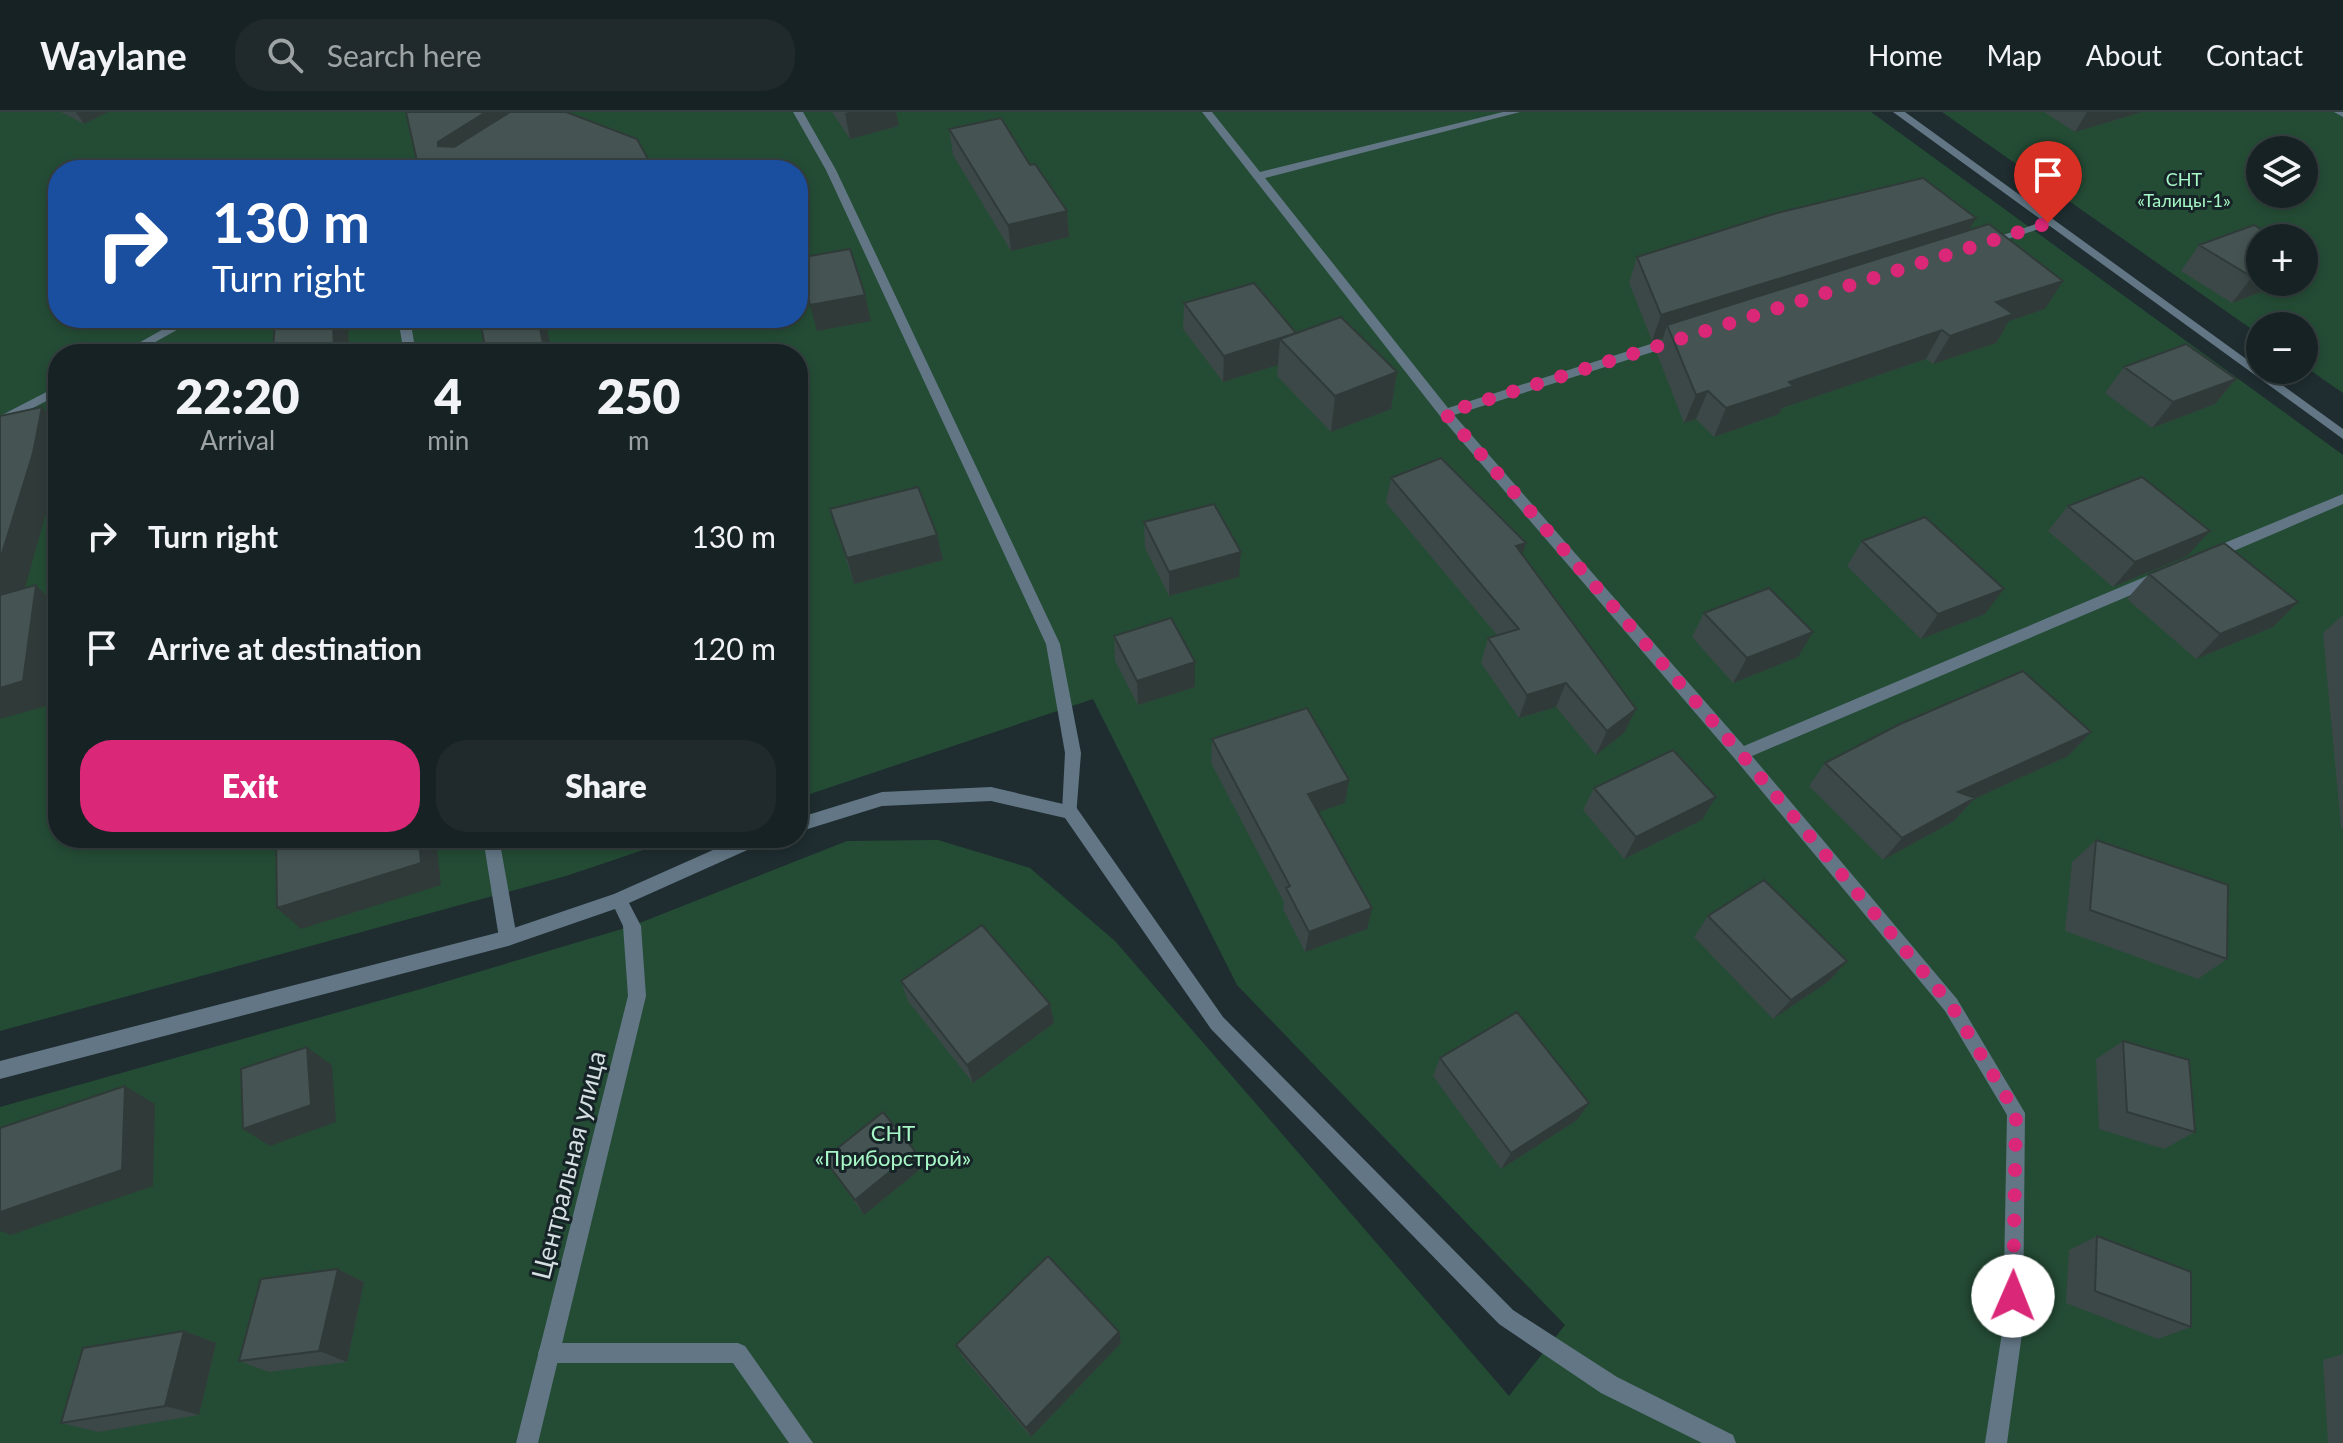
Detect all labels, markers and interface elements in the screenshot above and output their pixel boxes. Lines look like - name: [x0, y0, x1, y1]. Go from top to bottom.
- search box: [235, 19, 795, 91]
- text: Waylane: [40, 32, 187, 78]
- icon: search: [263, 33, 307, 77]
- text: Search here: [327, 37, 482, 73]
- text: Home: [1868, 38, 1943, 72]
- text: Map: [1987, 38, 2042, 72]
- text: About: [2086, 38, 2162, 72]
- text: Contact: [2206, 38, 2303, 72]
- map controls: [2246, 136, 2318, 384]
- button: layers: [2246, 136, 2318, 208]
- pin: [2014, 141, 2082, 223]
- icon: arrive: [2026, 153, 2070, 197]
- park label: СНТ «Талицы-1»: [2137, 168, 2231, 211]
- text: 130 m: [212, 188, 370, 255]
- icon: right: [80, 192, 184, 296]
- button: +: [2246, 224, 2318, 296]
- text: Turn right: [212, 256, 365, 300]
- button: −: [2246, 312, 2318, 384]
- text: 22:20: [176, 367, 300, 424]
- text: 4: [434, 367, 462, 424]
- text: 250: [597, 367, 680, 424]
- text: Arrival: [200, 424, 275, 456]
- text: min: [427, 424, 469, 456]
- text: m: [628, 424, 649, 456]
- icon: right: [80, 514, 124, 558]
- text: Turn right: [148, 518, 278, 554]
- text: 130 m: [691, 518, 776, 554]
- icon: arrive: [80, 626, 124, 670]
- text: Arrive at destination: [148, 630, 422, 666]
- text: 120 m: [691, 630, 776, 666]
- button: Exit: [80, 740, 420, 832]
- button: Share: [436, 740, 776, 832]
- street label: Центральная улица: [524, 1047, 612, 1283]
- park label: СНТ «Приборстрой»: [815, 1119, 971, 1171]
- position arrow: [1971, 1254, 2055, 1338]

